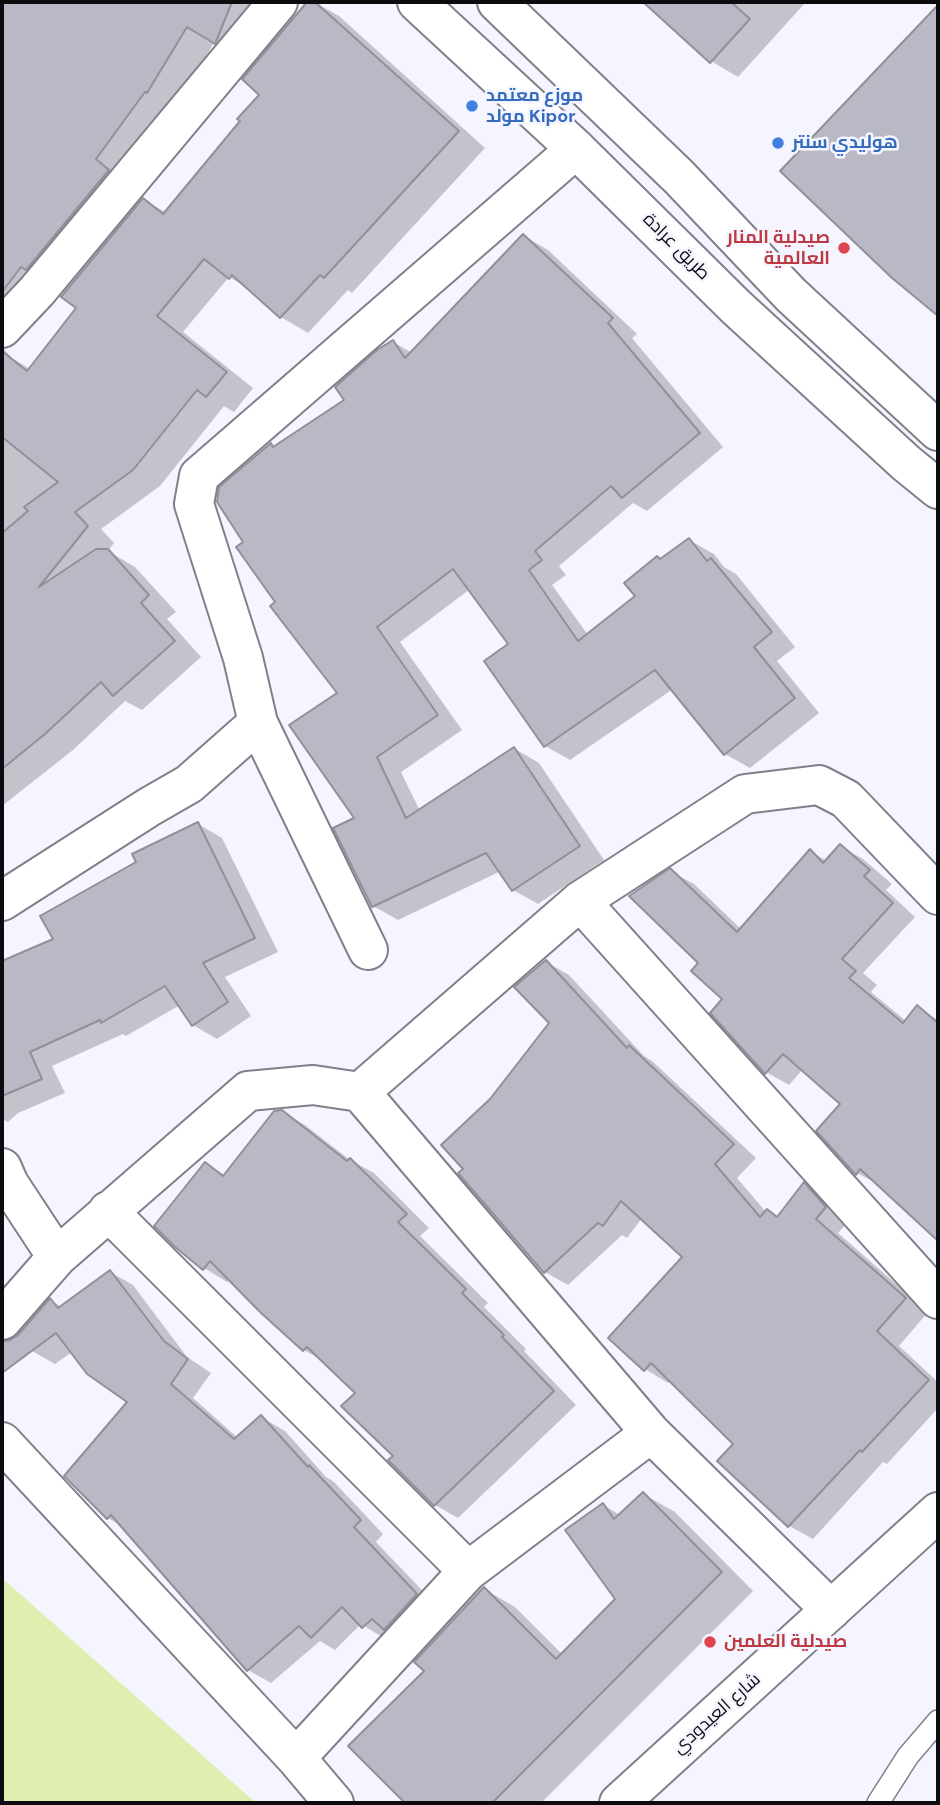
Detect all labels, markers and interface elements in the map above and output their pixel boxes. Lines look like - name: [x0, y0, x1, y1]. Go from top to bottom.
- place label: موزع معتمد مولد Kipor: [486, 85, 583, 128]
- marker: موزع معتمد مولد Kipor: [464, 98, 480, 114]
- place label: هوليدي سنتر: [792, 132, 898, 154]
- marker: هوليدي سنتر: [770, 135, 786, 151]
- street label: طريق عرادة: [638, 209, 714, 285]
- place label: صيدلية المنار العالمية: [727, 227, 830, 270]
- marker: صيدلية المنار العالمية: [836, 240, 852, 256]
- place label: صيدلية العلمين: [724, 1631, 847, 1653]
- marker: صيدلية العلمين: [702, 1634, 718, 1650]
- street label: شارع العيدودي: [669, 1669, 765, 1759]

